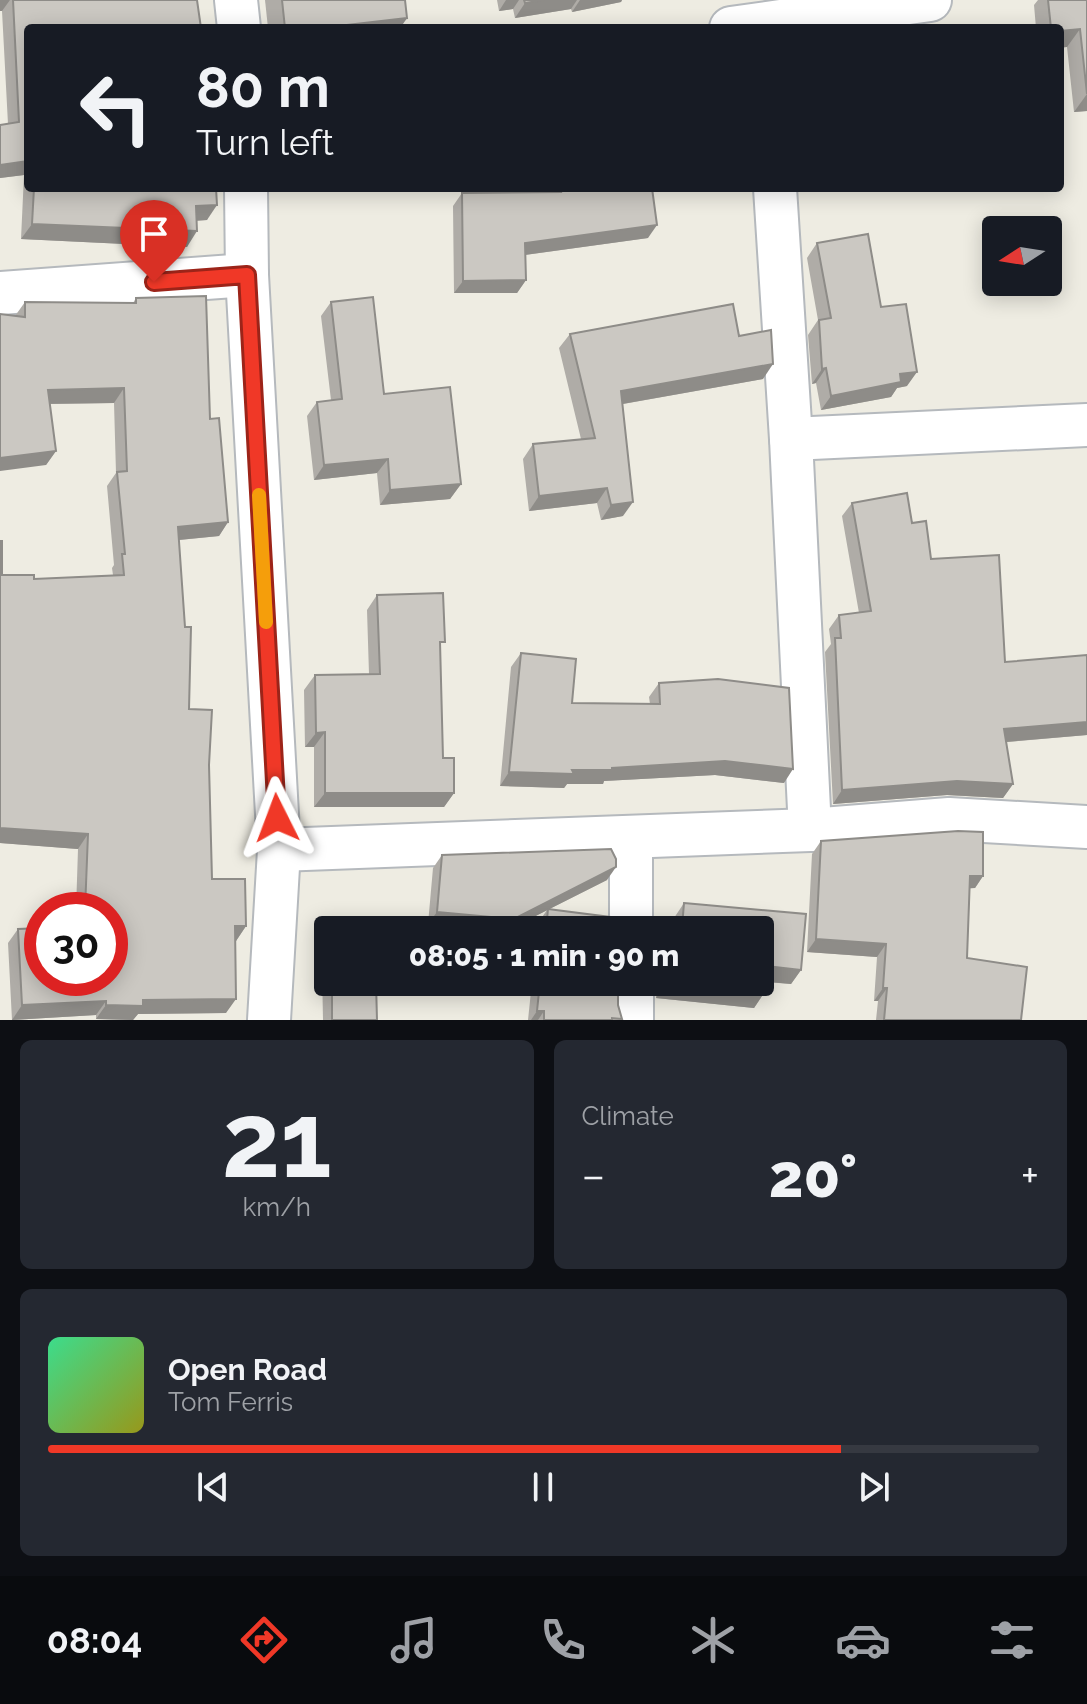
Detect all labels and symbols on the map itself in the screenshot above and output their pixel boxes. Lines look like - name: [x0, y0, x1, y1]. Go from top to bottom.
- pin: [120, 200, 188, 282]
- north arrow: [982, 216, 1062, 296]
- position arrow: [235, 776, 319, 860]
- speed limit sign: 30: [24, 892, 128, 996]

